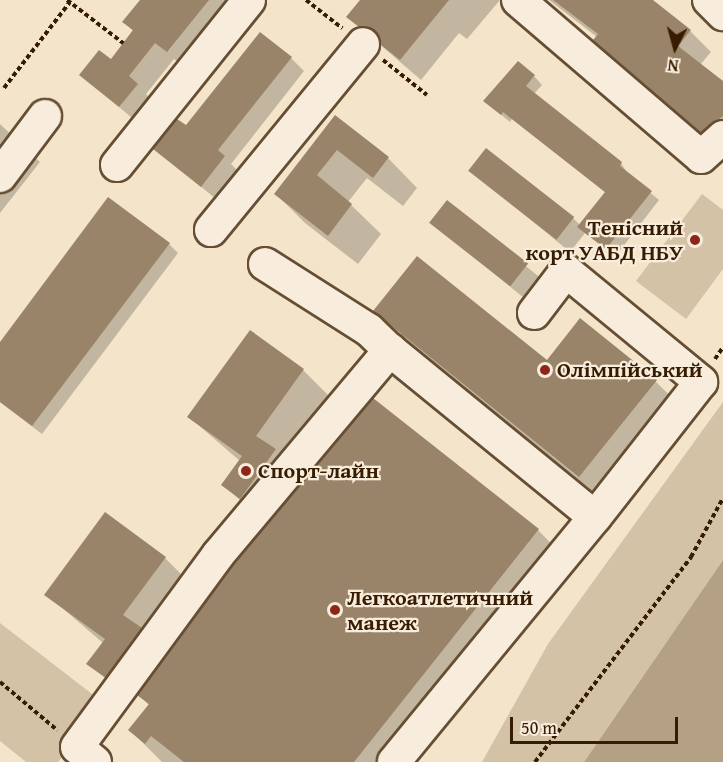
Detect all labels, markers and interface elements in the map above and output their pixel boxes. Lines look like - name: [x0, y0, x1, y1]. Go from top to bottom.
- north arrow: [645, 18, 705, 78]
- text: N: [667, 53, 680, 78]
- place label: Тенісний корт УАБД НБУ: [526, 214, 683, 266]
- marker: Тенісний корт УАБД НБУ: [688, 233, 702, 247]
- place label: Олімпійський: [557, 357, 703, 383]
- marker: Олімпійський: [538, 363, 552, 377]
- place label: Спорт-лайн: [258, 458, 379, 484]
- marker: Спорт-лайн: [239, 464, 253, 478]
- place label: Легкоатлетичний манеж: [347, 584, 533, 636]
- marker: Легкоатлетичний манеж: [328, 603, 342, 617]
- scale bar: [513, 705, 681, 743]
- text: 50 m: [521, 714, 557, 741]

